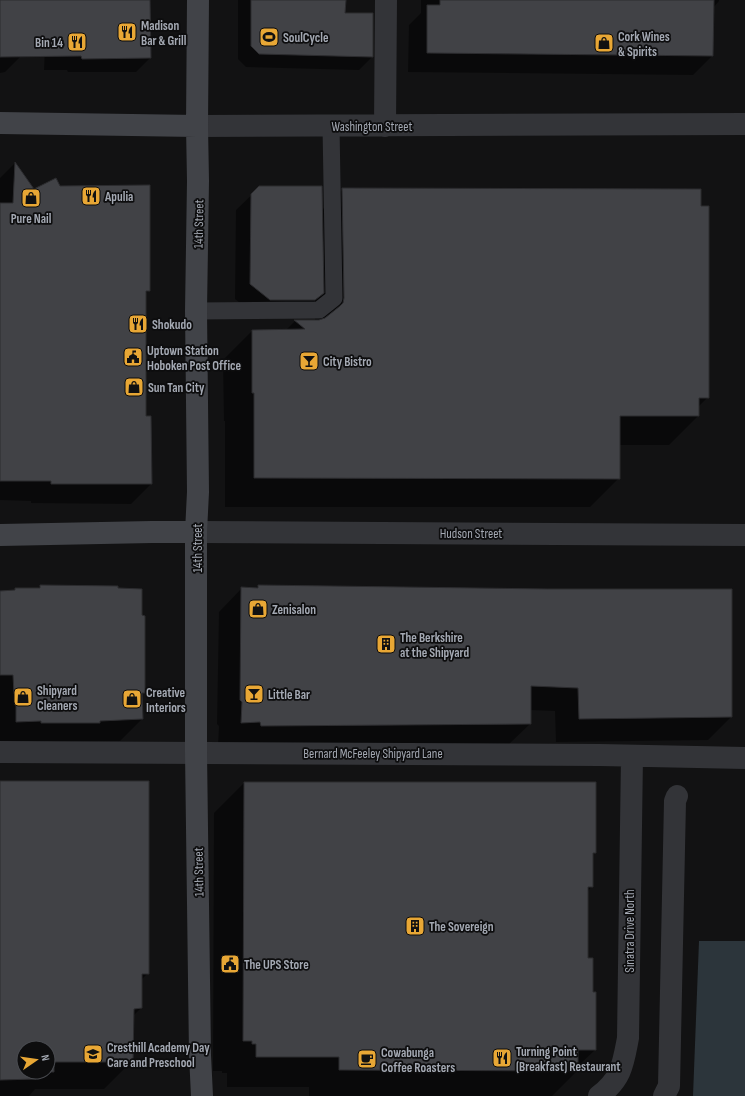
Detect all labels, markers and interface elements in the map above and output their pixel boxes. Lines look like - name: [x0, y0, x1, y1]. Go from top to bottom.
- place label: Madison Bar & Grill: [141, 18, 187, 49]
- restaurant icon: Madison Bar & Grill: [116, 21, 138, 43]
- sports icon: SoulCycle: [258, 26, 280, 48]
- place label: Cork Wines & Spirits: [618, 29, 670, 60]
- place label: SoulCycle: [283, 30, 329, 46]
- restaurant icon: Bin 14: [66, 31, 88, 53]
- shop icon: Cork Wines & Spirits: [593, 32, 615, 54]
- place label: Bin 14: [35, 35, 63, 51]
- street label: Washington Street: [332, 119, 412, 135]
- restaurant icon: Apulia: [80, 185, 102, 207]
- shop icon: Pure Nail: [20, 187, 42, 209]
- place label: Apulia: [104, 189, 133, 205]
- street label: 14th Street: [191, 199, 207, 249]
- place label: Pure Nail: [11, 211, 52, 227]
- restaurant icon: Shokudo: [127, 313, 149, 335]
- place label: Shokudo: [152, 317, 192, 333]
- place label: Uptown Station Hoboken Post Office: [147, 343, 242, 374]
- public building icon: Uptown Station Hoboken Post Office: [122, 346, 144, 368]
- bar icon: City Bistro: [298, 350, 320, 372]
- place label: City Bistro: [323, 354, 372, 370]
- shop icon: Sun Tan City: [123, 376, 145, 398]
- place label: Sun Tan City: [148, 380, 205, 396]
- street label: 14th Street: [190, 523, 206, 573]
- street label: Hudson Street: [440, 526, 502, 542]
- shop icon: Zenisalon: [247, 598, 269, 620]
- place label: Zenisalon: [272, 602, 316, 618]
- place label: The Berkshire at the Shipyard: [400, 630, 469, 661]
- building icon: The Berkshire at the Shipyard: [375, 633, 397, 655]
- place label: Shipyard Cleaners: [37, 683, 77, 714]
- bar icon: Little Bar: [243, 683, 265, 705]
- place label: Creative Interiors: [146, 685, 186, 716]
- shop icon: Shipyard Cleaners: [12, 686, 34, 708]
- place label: Little Bar: [268, 687, 310, 703]
- shop icon: Creative Interiors: [121, 688, 143, 710]
- street label: Bernard McFeeley Shipyard Lane: [303, 746, 443, 762]
- street label: 14th Street: [191, 847, 207, 897]
- street label: Sinatra Drive North: [622, 889, 638, 973]
- building icon: The Sovereign: [404, 915, 426, 937]
- place label: The Sovereign: [429, 919, 494, 935]
- public building icon: The UPS Store: [219, 953, 241, 975]
- place label: The UPS Store: [244, 957, 309, 973]
- north arrow: [16, 1040, 56, 1080]
- place label: Cresthill Academy Day Care and Preschool: [107, 1040, 210, 1071]
- school or university icon: Cresthill Academy Day Care and Preschool: [82, 1043, 104, 1065]
- place label: Turning Point (Breakfast) Restaurant: [516, 1044, 621, 1075]
- place label: Cowabunga Coffee Roasters: [381, 1045, 455, 1076]
- restaurant icon: Turning Point (Breakfast) Restaurant: [491, 1047, 513, 1069]
- cafe icon: Cowabunga Coffee Roasters: [356, 1048, 378, 1070]
- text: N: [38, 1054, 52, 1062]

